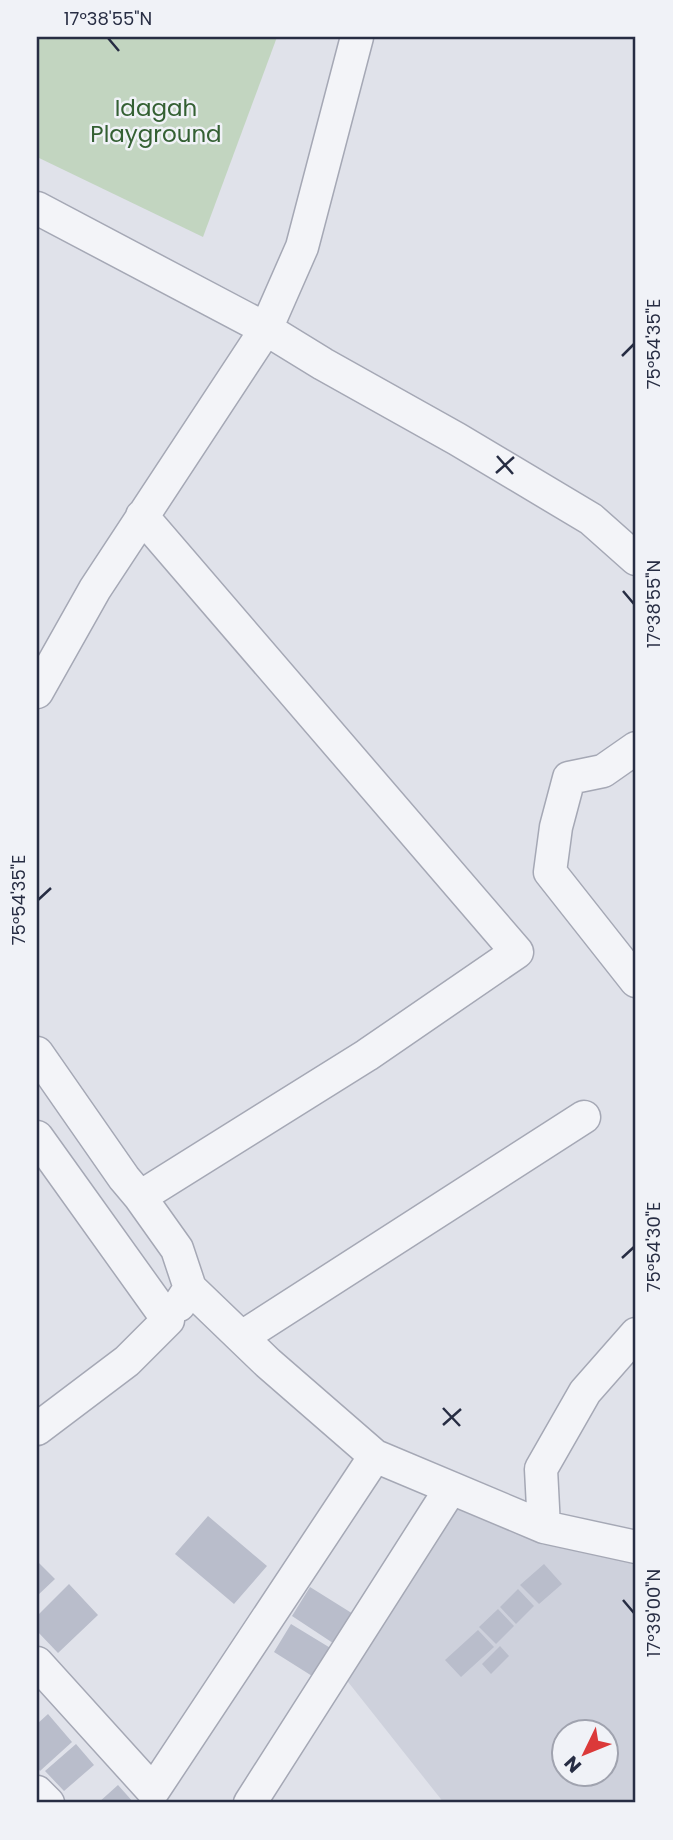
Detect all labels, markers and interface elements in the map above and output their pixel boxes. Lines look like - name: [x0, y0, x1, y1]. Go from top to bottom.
- text: 17°38'55"N: [64, 6, 152, 31]
- park label: Idagah Playground: [90, 92, 222, 150]
- text: 75°54'35"E: [641, 299, 666, 389]
- text: 17°38'55"N: [641, 560, 666, 648]
- text: 75°54'35"E: [6, 855, 31, 945]
- text: 75°54'30"E: [641, 1202, 666, 1292]
- text: 17°39'00"N: [641, 1569, 666, 1657]
- north arrow: [550, 1717, 620, 1787]
- text: N: [558, 1750, 588, 1779]

